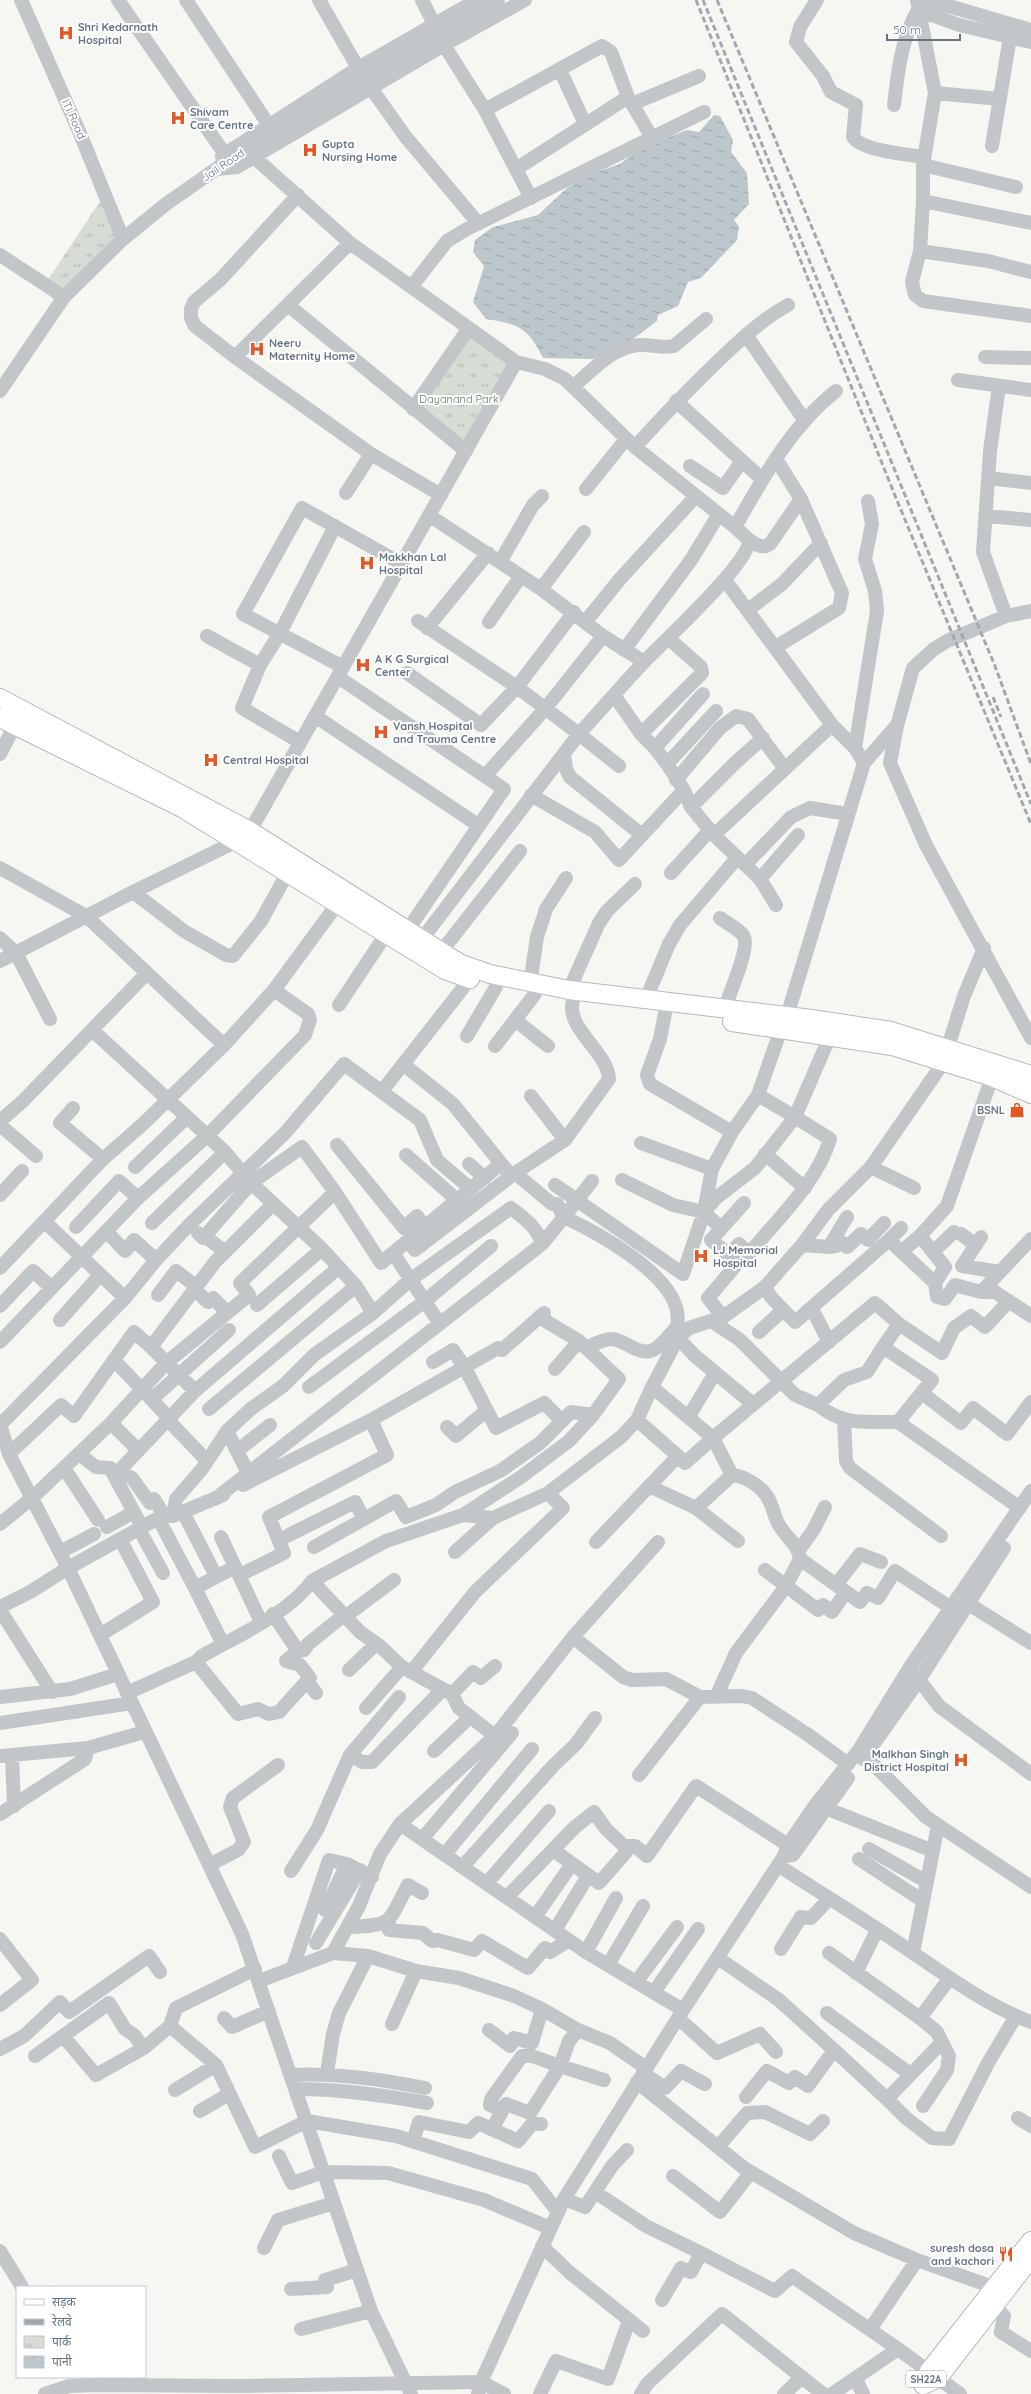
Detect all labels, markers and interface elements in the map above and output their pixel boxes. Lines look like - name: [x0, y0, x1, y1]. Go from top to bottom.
- scale bar: [887, 16, 960, 42]
- place label: Shri Kedarnath Hospital: [78, 20, 158, 47]
- text: 50 m: [893, 22, 921, 37]
- hospital icon: Shri Kedarnath Hospital: [57, 24, 75, 42]
- street label: ITI Road: [59, 97, 89, 141]
- place label: Shivam Care Centre: [190, 105, 254, 132]
- hospital icon: Shivam Care Centre: [169, 109, 187, 127]
- place label: Gupta Nursing Home: [322, 137, 398, 164]
- hospital icon: Gupta Nursing Home: [301, 141, 319, 159]
- street label: Jail Road: [199, 146, 247, 184]
- place label: Neeru Maternity Home: [269, 336, 356, 363]
- hospital icon: Neeru Maternity Home: [248, 340, 266, 358]
- park label: Dayanand Park: [419, 392, 499, 406]
- place label: Makkhan Lal Hospital: [379, 550, 446, 577]
- hospital icon: Makkhan Lal Hospital: [358, 554, 376, 572]
- place label: A K G Surgical Center: [375, 652, 449, 679]
- hospital icon: A K G Surgical Center: [354, 656, 372, 674]
- place label: Vansh Hospital and Trauma Centre: [393, 719, 497, 746]
- hospital icon: Vansh Hospital and Trauma Centre: [372, 723, 390, 741]
- hospital icon: Central Hospital: [202, 751, 220, 769]
- place label: Central Hospital: [223, 753, 309, 767]
- shop icon: BSNL: [1008, 1101, 1026, 1119]
- place label: BSNL: [977, 1103, 1005, 1117]
- place label: LJ Memorial Hospital: [713, 1243, 778, 1270]
- hospital icon: LJ Memorial Hospital: [692, 1247, 710, 1265]
- place label: Malkhan Singh District Hospital: [864, 1747, 949, 1774]
- hospital icon: Malkhan Singh District Hospital: [952, 1751, 970, 1769]
- place label: suresh dosa and kachori: [930, 2241, 994, 2268]
- restaurant icon: suresh dosa and kachori: [997, 2245, 1015, 2263]
- legend: [16, 2286, 146, 2378]
- text: सड़क: [52, 2294, 77, 2309]
- text: रेलवे: [52, 2314, 72, 2329]
- text: पार्क: [52, 2334, 72, 2349]
- text: पानी: [52, 2354, 73, 2369]
- road number: SH22A: [906, 2371, 946, 2387]

